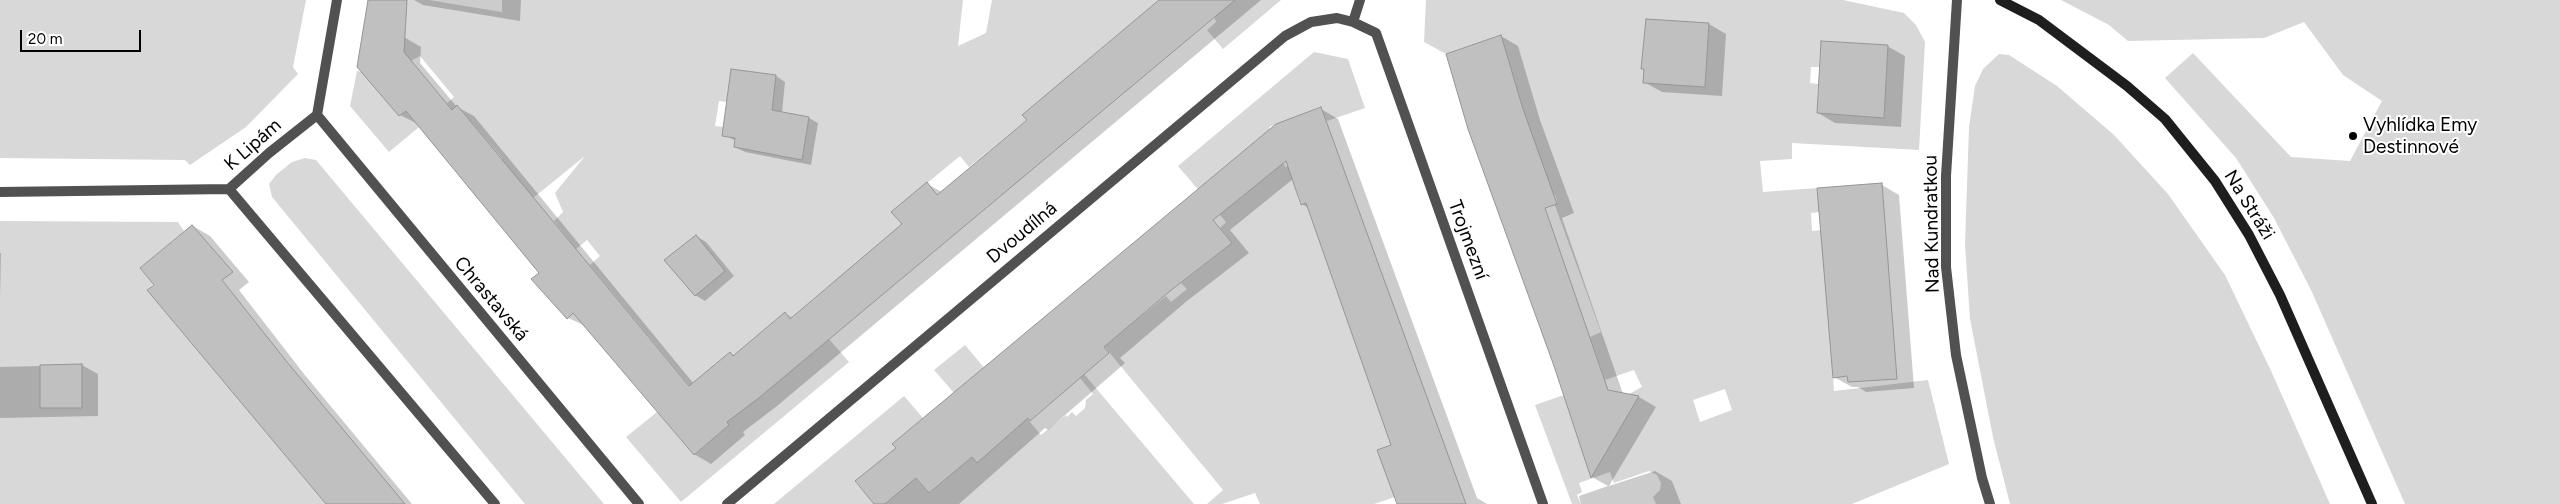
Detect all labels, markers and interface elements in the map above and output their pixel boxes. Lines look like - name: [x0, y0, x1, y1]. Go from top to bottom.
- scale bar: [22, 20, 144, 52]
- text: 20 m: [28, 30, 62, 48]
- street label: K Lipám: [220, 114, 286, 176]
- place label: Vyhlídka Emy Destinnové: [2363, 114, 2477, 158]
- marker: Vyhlídka Emy Destinnové: [2347, 130, 2359, 142]
- street label: Nad Kundratkou: [1919, 155, 1945, 293]
- street label: Na Stráži: [2219, 166, 2279, 244]
- street label: Dvoudílná: [982, 197, 1062, 269]
- street label: Trojmezní: [1443, 197, 1493, 283]
- street label: Chrastavská: [449, 252, 533, 346]

